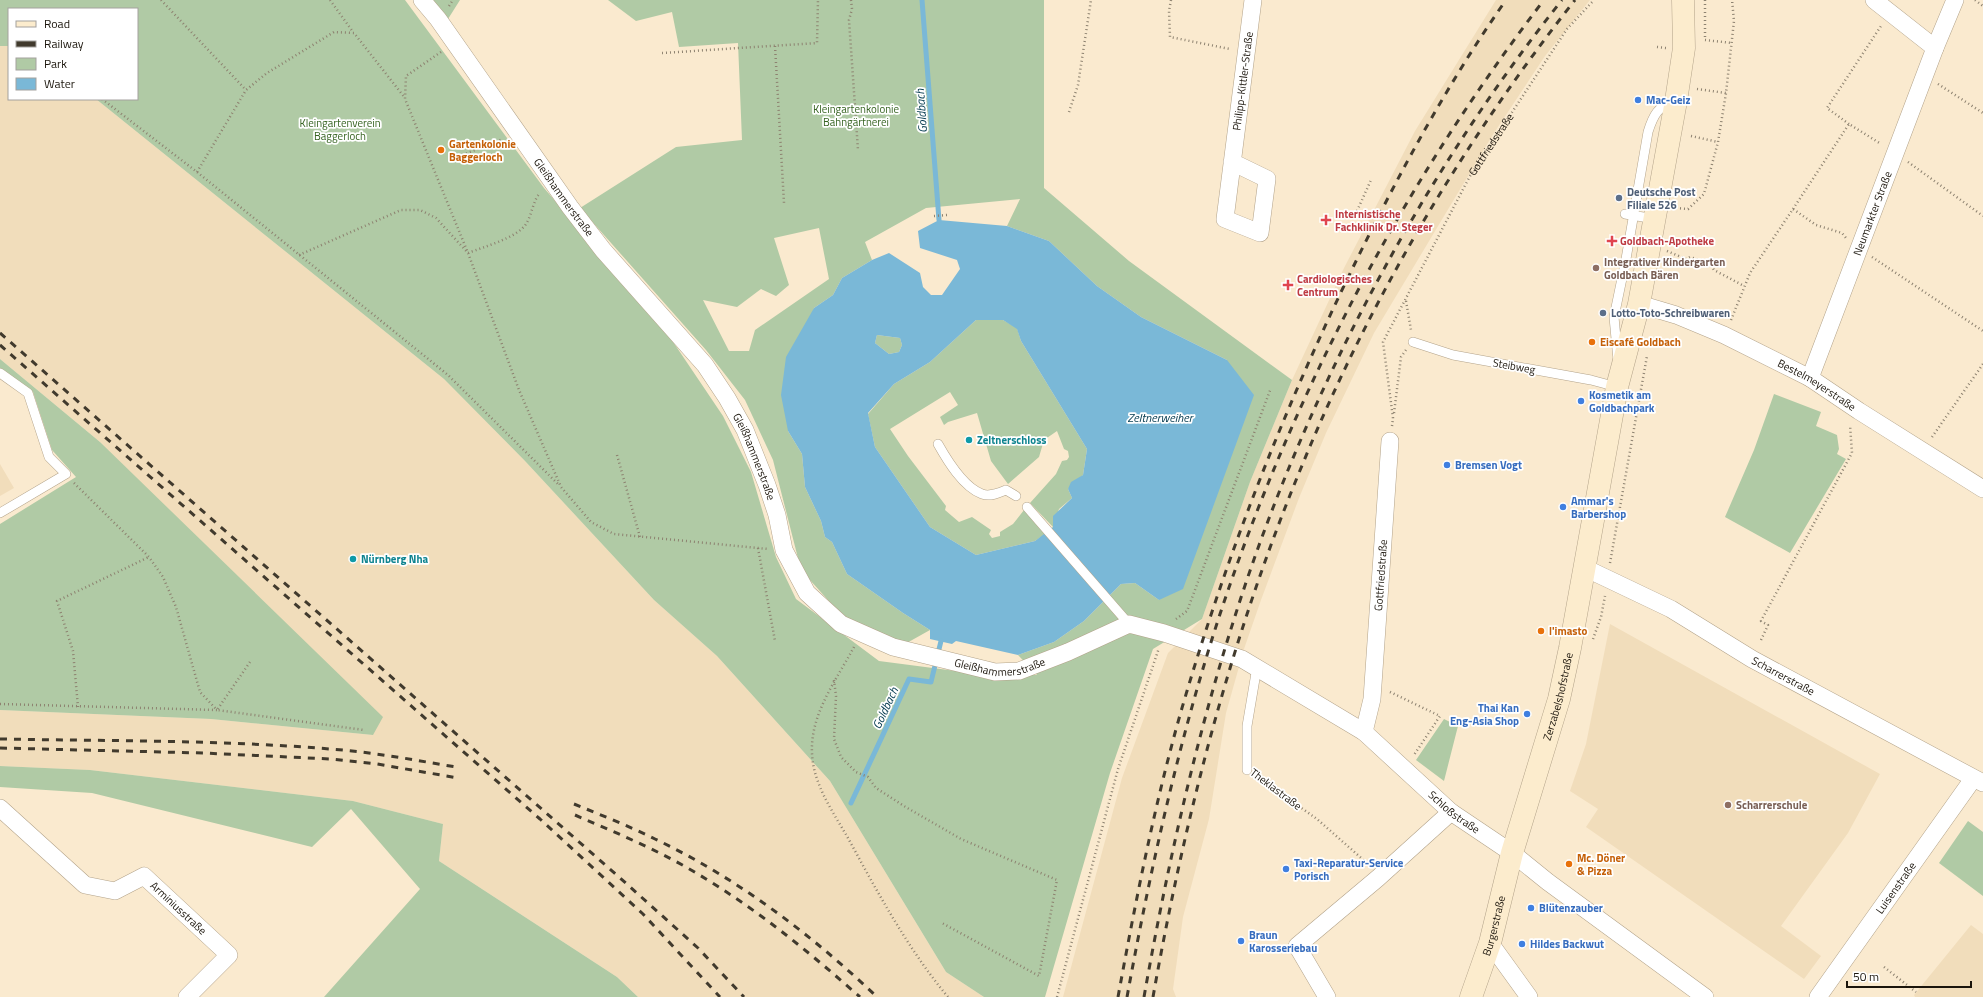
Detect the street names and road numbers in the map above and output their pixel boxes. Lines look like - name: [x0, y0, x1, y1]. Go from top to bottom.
- street label: Philipp-Kittler-Straße: [1228, 30, 1257, 132]
- street label: Gottfriedstraße: [1464, 110, 1518, 179]
- street label: Gleißhammerstraße: [530, 155, 598, 240]
- street label: Neumarkter Straße: [1849, 168, 1896, 258]
- street label: Steibweg: [1491, 354, 1537, 378]
- street label: Bestelmeyerstraße: [1775, 355, 1859, 415]
- street label: Gleißhammerstraße: [729, 410, 780, 503]
- street label: Gottfriedstraße: [1370, 538, 1391, 612]
- street label: Zerzabelshofstraße: [1539, 651, 1577, 743]
- street label: Scharrerstraße: [1749, 652, 1818, 699]
- street label: Gleißhammerstraße: [953, 653, 1048, 680]
- street label: Theklastraße: [1247, 764, 1305, 814]
- street label: Schloßstraße: [1425, 787, 1483, 837]
- street label: Luisenstraße: [1872, 858, 1920, 917]
- street label: Arminiusstraße: [147, 878, 210, 939]
- street label: Burgerstraße: [1478, 894, 1509, 958]

